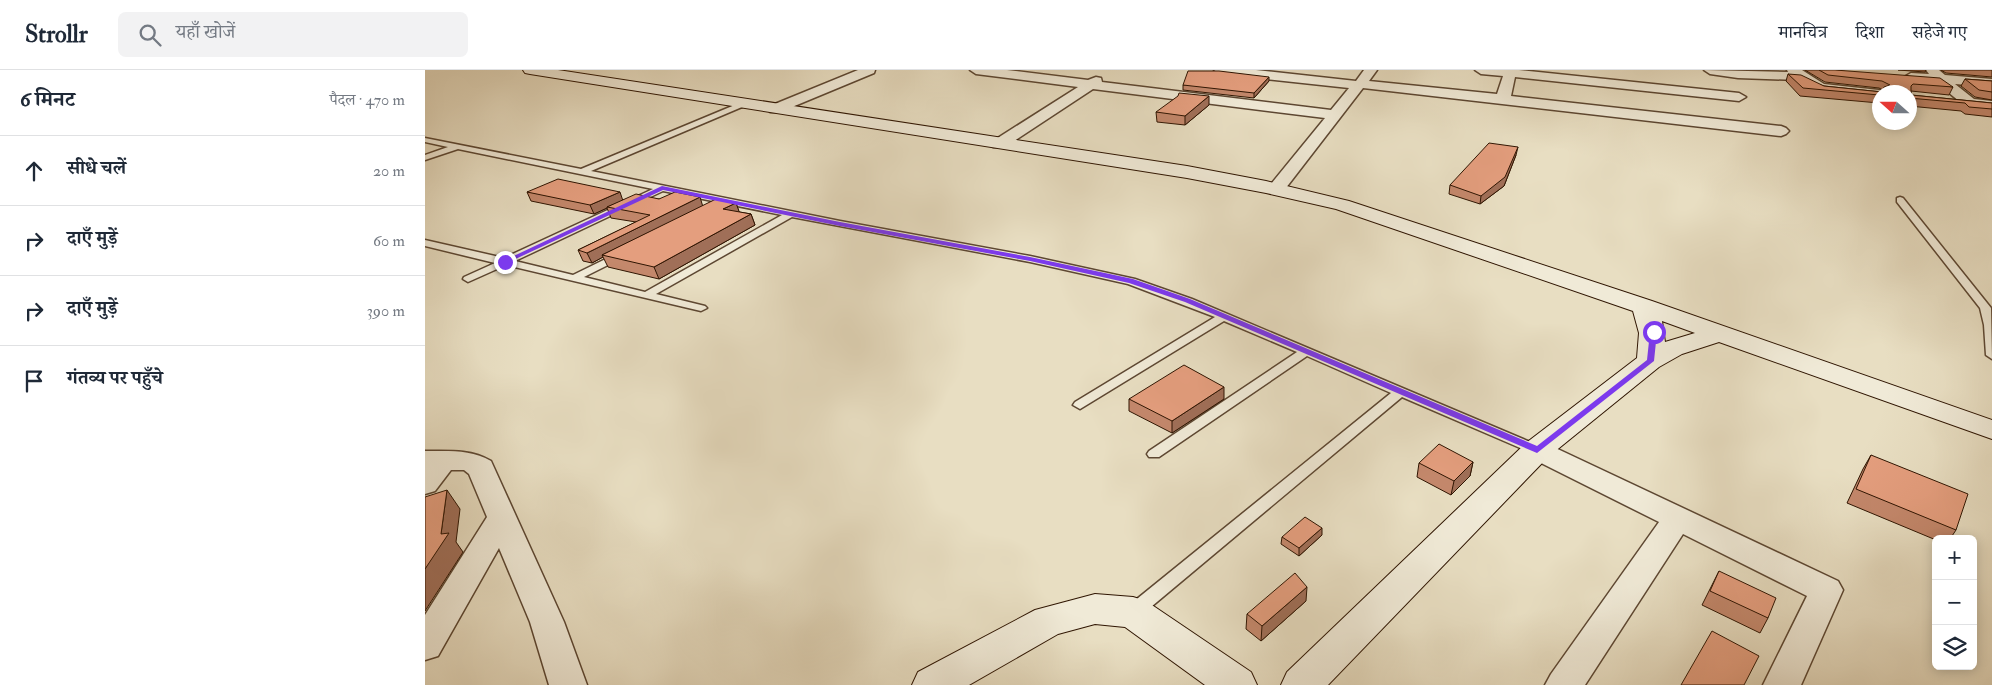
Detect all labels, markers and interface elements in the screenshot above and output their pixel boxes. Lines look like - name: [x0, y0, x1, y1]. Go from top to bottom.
- search box: [118, 12, 468, 57]
- text: Strollr: [25, 19, 88, 50]
- text: यहाँ खोजें: [176, 20, 235, 44]
- icon: search: [136, 21, 164, 49]
- text: मानचित्र: [1779, 21, 1827, 44]
- text: दिशा: [1855, 21, 1884, 44]
- text: सहेजे गए: [1912, 21, 1967, 44]
- north arrow: [1872, 85, 1917, 130]
- text: 6 मिनट: [20, 86, 75, 113]
- text: पैदल · 470 m: [329, 90, 405, 110]
- text: सीधे चलें: [67, 156, 126, 180]
- icon: ahead: [20, 157, 48, 185]
- text: 20 m: [373, 161, 405, 181]
- text: दाएँ मुड़ें: [67, 226, 118, 250]
- icon: right: [20, 227, 48, 255]
- text: 60 m: [373, 231, 405, 251]
- route end: [494, 251, 517, 274]
- text: दाएँ मुड़ें: [67, 296, 118, 320]
- icon: right: [20, 297, 48, 325]
- text: 390 m: [367, 301, 405, 321]
- route start: [1643, 321, 1666, 344]
- text: गंतव्य पर पहुँचे: [67, 366, 163, 390]
- icon: arrive: [20, 367, 48, 395]
- map controls: [1932, 535, 1977, 670]
- button: +: [1932, 535, 1977, 580]
- button: −: [1932, 580, 1977, 625]
- button: layers: [1932, 625, 1977, 670]

